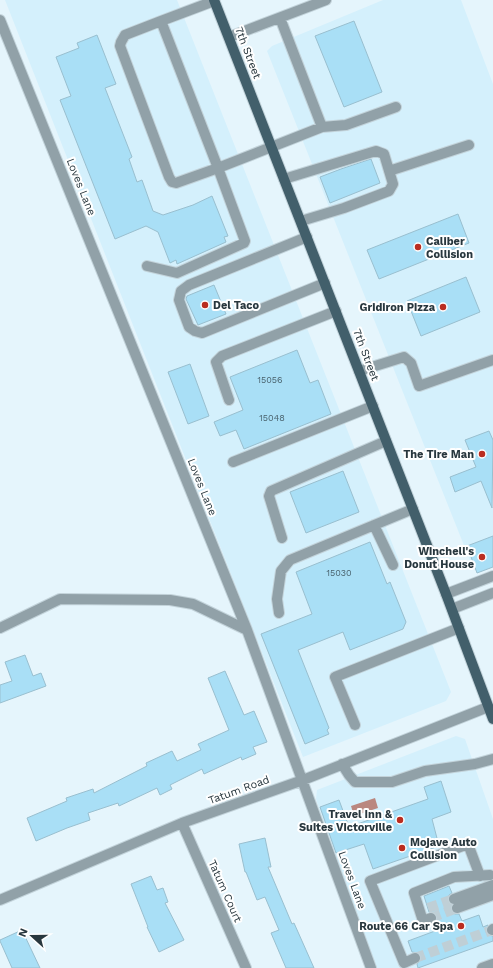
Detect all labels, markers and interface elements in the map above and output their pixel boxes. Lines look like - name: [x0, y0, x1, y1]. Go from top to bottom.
- street label: 7th Street: [232, 25, 264, 81]
- street label: Loves Lane: [64, 156, 98, 218]
- place label: Caliber Collision: [426, 235, 473, 261]
- marker: Caliber Collision: [413, 242, 423, 252]
- place label: Del Taco: [213, 299, 259, 312]
- marker: Del Taco: [200, 300, 210, 310]
- place label: Gridiron Pizza: [360, 301, 436, 314]
- marker: Gridiron Pizza: [438, 302, 448, 312]
- street label: 7th Street: [350, 327, 382, 383]
- house number: 15056: [257, 375, 283, 385]
- house number: 15048: [259, 413, 285, 423]
- place label: The Tire Man: [403, 448, 474, 461]
- marker: The Tire Man: [477, 449, 487, 459]
- street label: Loves Lane: [185, 456, 219, 518]
- place label: Winchell's Donut House: [404, 545, 474, 571]
- marker: Winchell's Donut House: [477, 552, 487, 562]
- house number: 15030: [326, 568, 352, 578]
- street label: Tatum Road: [207, 773, 271, 807]
- place label: Travel Inn & Suites Victorville: [299, 808, 393, 834]
- marker: Travel Inn & Suites Victorville: [395, 815, 405, 825]
- place label: Mojave Auto Collision: [410, 836, 477, 862]
- marker: Mojave Auto Collision: [397, 843, 407, 853]
- street label: Loves Lane: [336, 849, 368, 911]
- street label: Tatum Court: [205, 858, 245, 925]
- north arrow: [12, 916, 52, 956]
- place label: Route 66 Car Spa: [359, 920, 454, 933]
- marker: Route 66 Car Spa: [456, 921, 466, 931]
- text: N: [16, 926, 31, 939]

